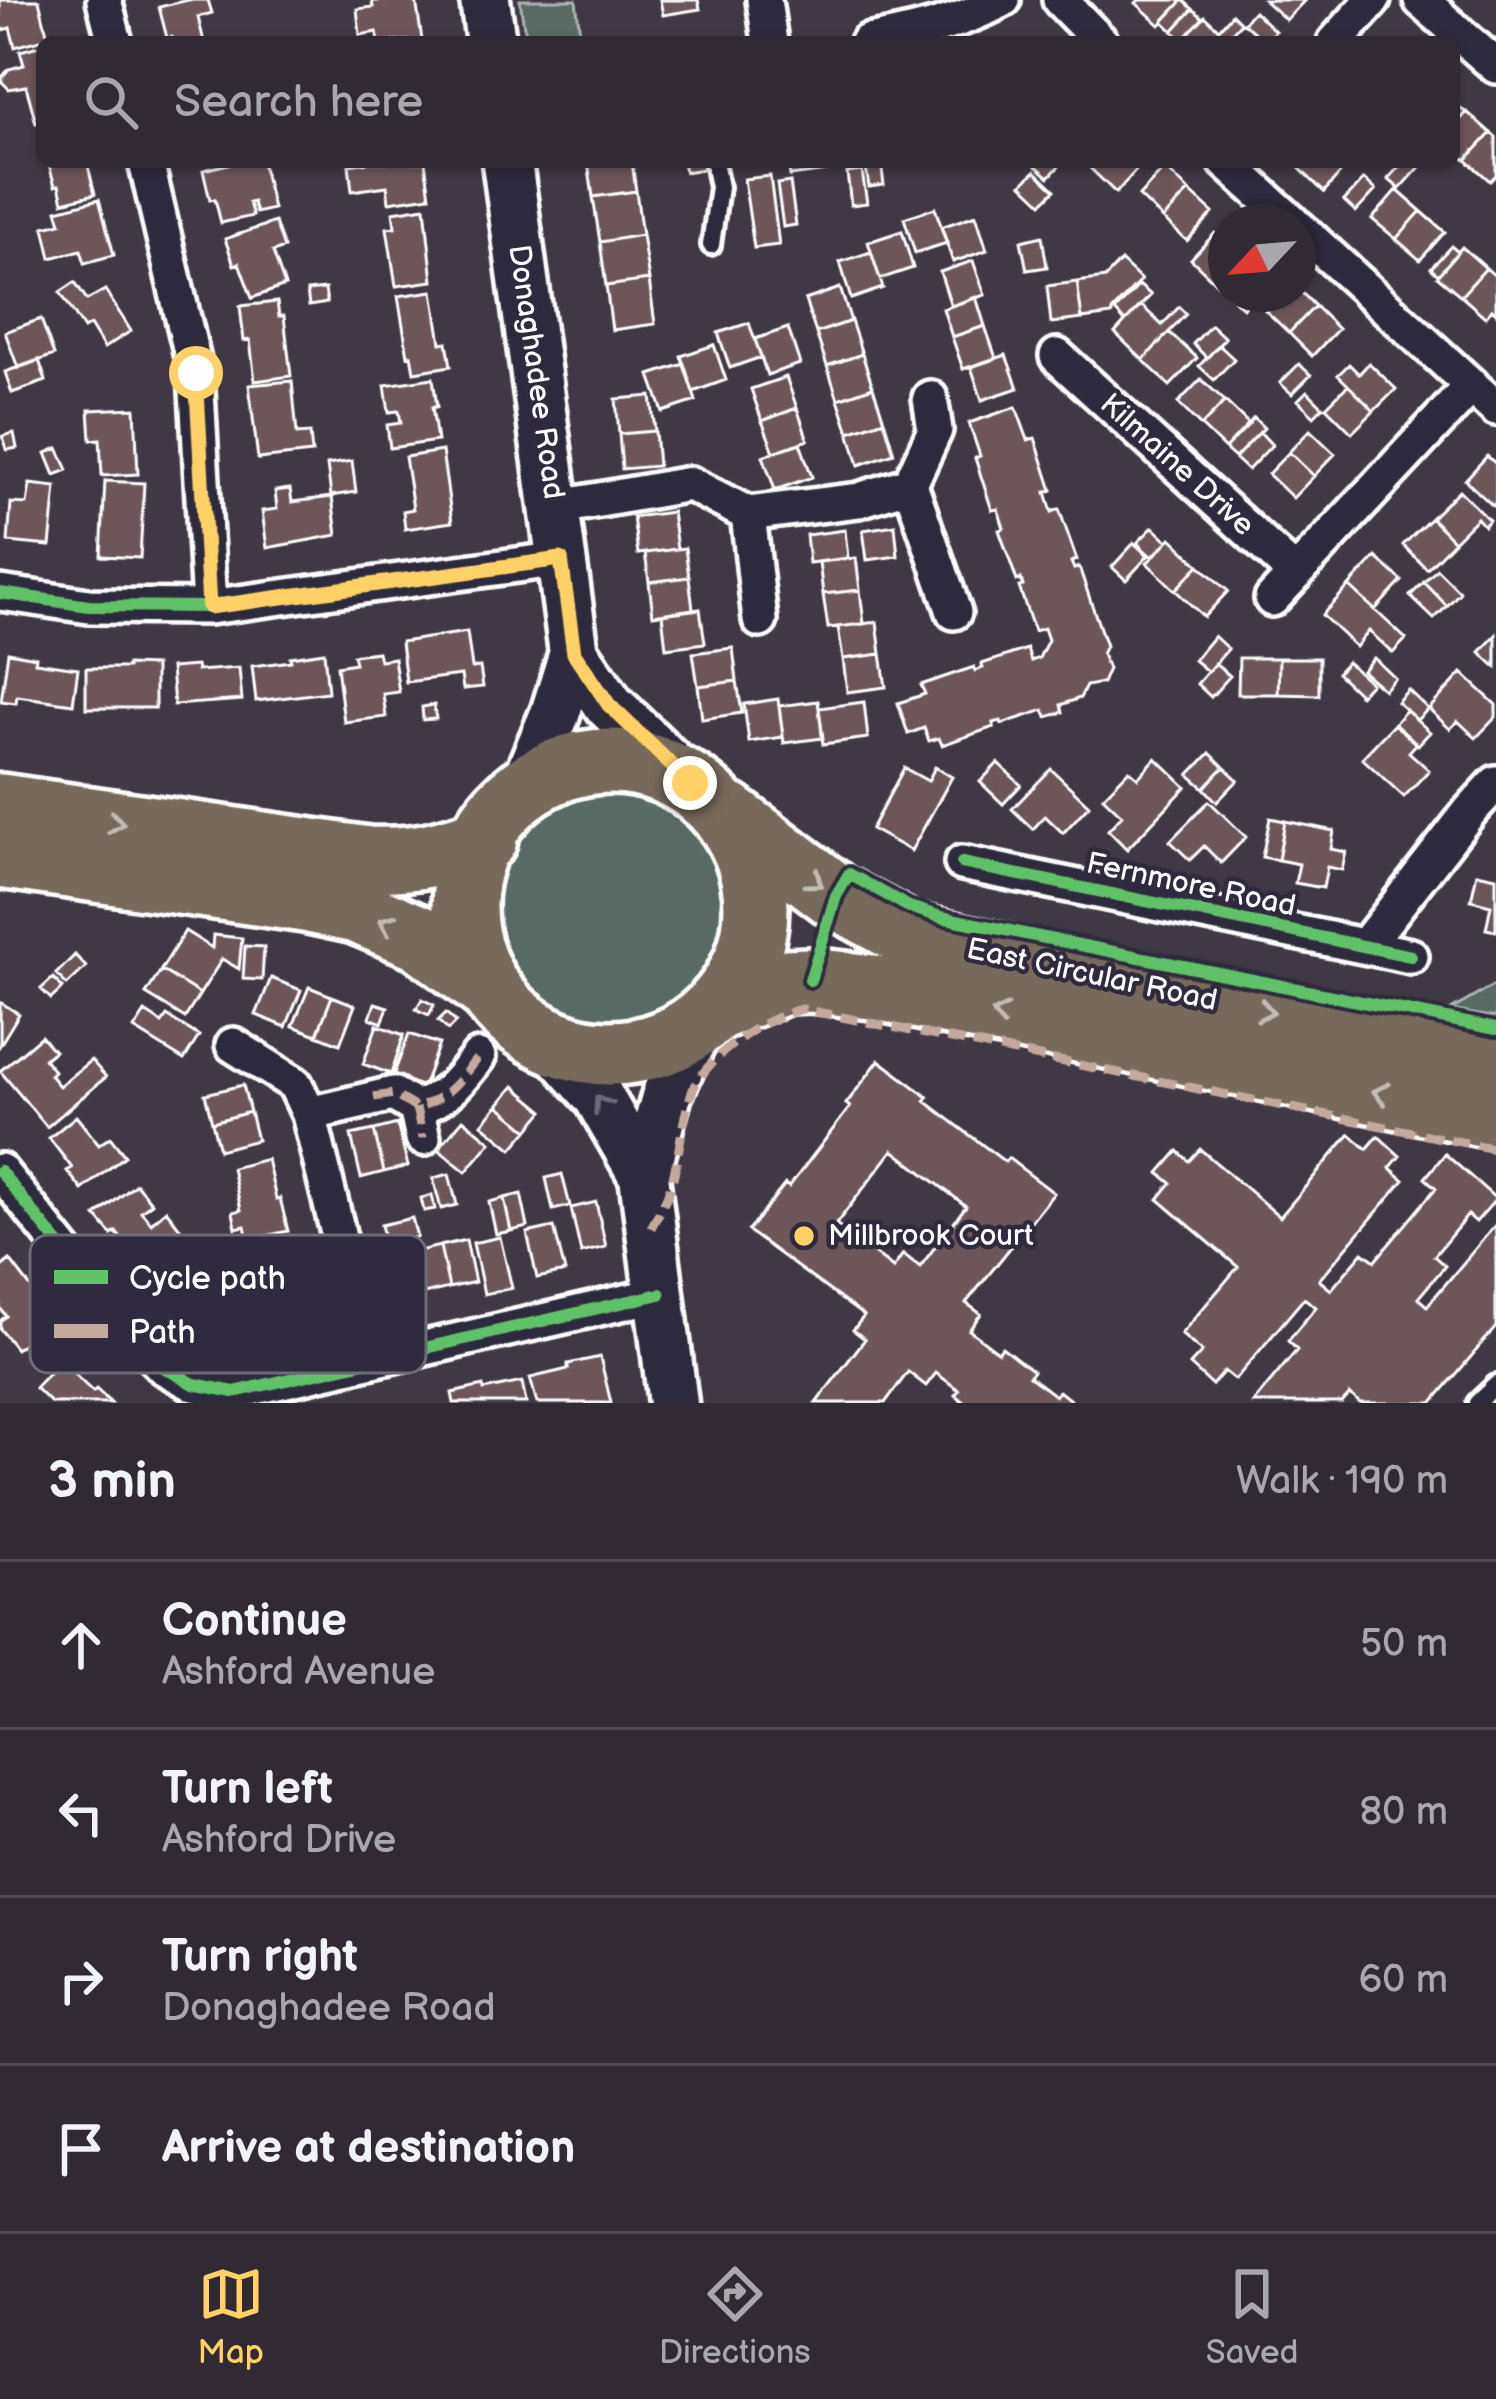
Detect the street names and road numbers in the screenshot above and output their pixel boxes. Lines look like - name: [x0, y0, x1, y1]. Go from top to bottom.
- street label: Donaghadee Road: [500, 242, 572, 502]
- street label: Kilmaine Drive: [1092, 386, 1262, 544]
- street label: Fernmore Road: [1083, 845, 1299, 925]
- street label: East Circular Road: [963, 931, 1221, 1019]

